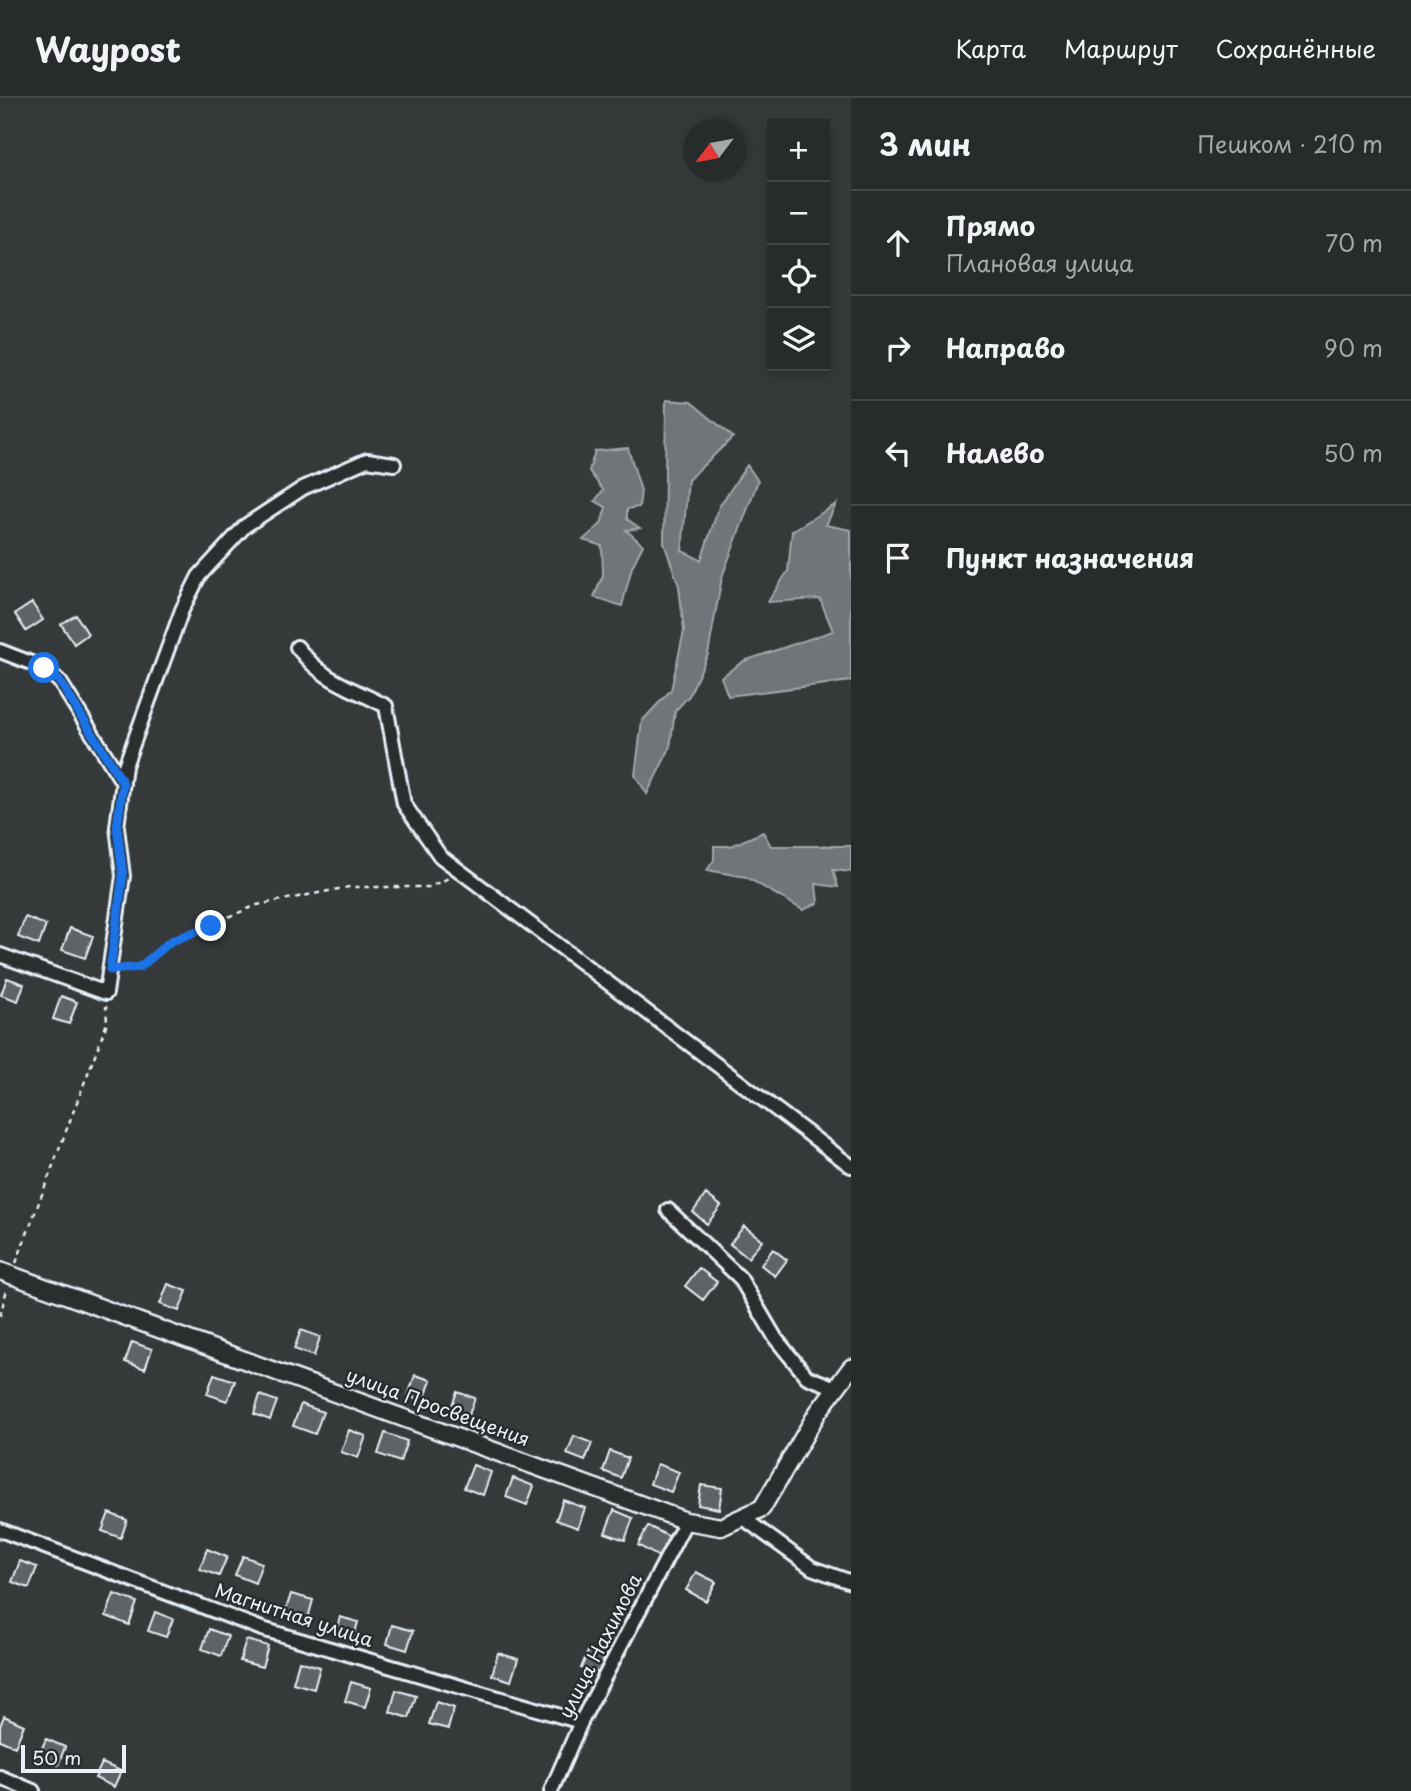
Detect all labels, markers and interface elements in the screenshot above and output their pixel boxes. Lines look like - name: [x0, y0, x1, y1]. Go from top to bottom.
- text: Waypost: [35, 23, 181, 73]
- text: Карта: [955, 30, 1026, 66]
- text: Маршрут: [1064, 30, 1178, 66]
- text: Сохранённые: [1216, 30, 1376, 66]
- north arrow: [683, 119, 746, 182]
- map controls: [767, 119, 830, 371]
- button: +: [767, 119, 830, 182]
- text: 3 мин: [879, 121, 971, 166]
- text: Пешком · 210 m: [1197, 126, 1383, 161]
- button: −: [767, 182, 830, 245]
- text: Прямо: [946, 206, 1035, 245]
- icon: ahead: [879, 224, 917, 262]
- text: 70 m: [1325, 225, 1383, 260]
- button: locate: [767, 245, 830, 308]
- text: Плановая улица: [946, 245, 1133, 280]
- button: layers: [767, 308, 830, 371]
- text: Направо: [946, 328, 1065, 367]
- icon: right: [879, 329, 917, 367]
- text: 90 m: [1324, 330, 1383, 365]
- text: Налево: [946, 433, 1044, 472]
- icon: left: [879, 434, 917, 472]
- text: 50 m: [1323, 435, 1383, 470]
- text: Пункт назначения: [946, 538, 1194, 577]
- icon: arrive: [879, 539, 917, 577]
- route start: [28, 652, 59, 683]
- route end: [195, 910, 226, 941]
- street label: улица Просвещения: [343, 1360, 534, 1452]
- street label: улица Нахимова: [551, 1568, 648, 1723]
- street label: Магнитная улица: [212, 1575, 377, 1653]
- scale bar: [21, 1742, 126, 1774]
- text: 50 m: [32, 1743, 81, 1771]

